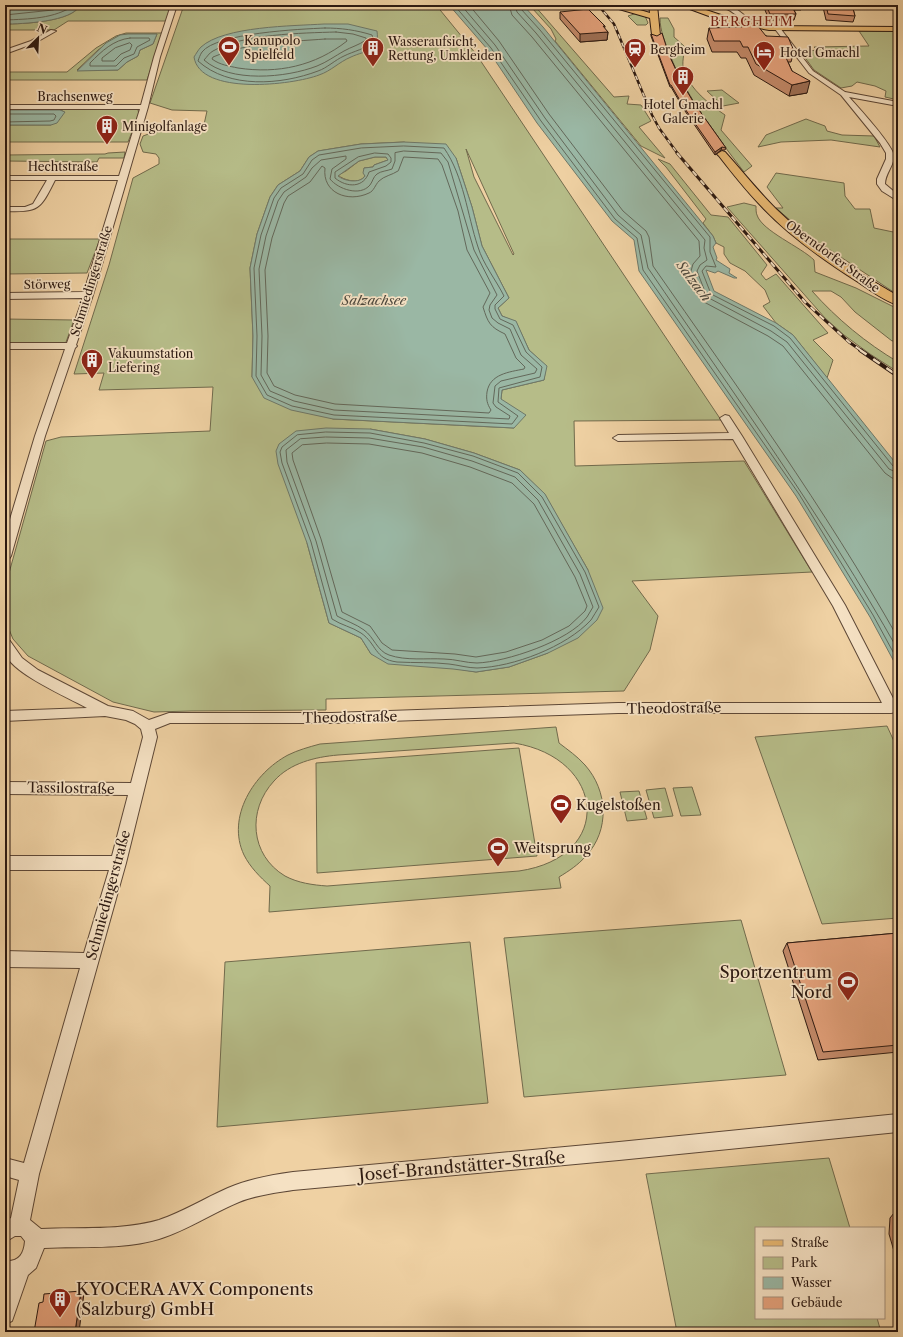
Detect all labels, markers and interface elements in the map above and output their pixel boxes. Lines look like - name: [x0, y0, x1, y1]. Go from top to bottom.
- district label: BERGHEIM: [710, 13, 794, 29]
- north arrow: [18, 18, 58, 58]
- text: N: [35, 21, 50, 37]
- place label: Kanupolo Spielfeld: [244, 33, 300, 62]
- sports icon: Kanupolo Spielfeld: [216, 34, 242, 67]
- place label: Wasseraufsicht, Rettung, Umkleiden: [387, 34, 503, 63]
- building icon: Wasseraufsicht, Rettung, Umkleiden: [360, 35, 386, 68]
- station icon: Bergheim: [622, 36, 648, 69]
- hotel icon: Hotel Gmachl: [751, 39, 777, 72]
- place label: Bergheim: [650, 42, 706, 57]
- place label: Hotel Gmachl: [780, 45, 860, 60]
- building icon: Hotel Gmachl Galerie: [670, 64, 696, 97]
- street label: Brachsenweg: [37, 89, 113, 104]
- place label: Hotel Gmachl Galerie: [643, 97, 723, 126]
- building icon: Minigolfanlage: [94, 113, 120, 146]
- place label: Minigolfanlage: [122, 119, 207, 134]
- street label: Hechtstraße: [28, 159, 99, 174]
- street label: Oberndorfer Straße: [783, 217, 883, 295]
- street label: Schmiedingerstraße: [67, 224, 115, 338]
- water label: Salzach: [673, 257, 714, 304]
- street label: Störweg: [24, 276, 71, 292]
- water label: Salzachsee: [341, 292, 407, 308]
- place label: Vakuumstation Liefering: [107, 346, 194, 375]
- building icon: Vakuumstation Liefering: [79, 347, 105, 380]
- street label: Theodostraße: [627, 698, 722, 718]
- street label: Theodostraße: [303, 707, 398, 727]
- street label: Tassilostraße: [27, 778, 115, 798]
- sports icon: Kugelstoßen: [548, 792, 574, 825]
- place label: Kugelstoßen: [576, 796, 661, 814]
- street label: Schmiedingerstraße: [82, 828, 134, 962]
- sports icon: Weitsprung: [485, 835, 511, 868]
- place label: Weitsprung: [513, 839, 591, 857]
- place label: Sportzentrum Nord: [719, 962, 832, 1002]
- sports icon: Sportzentrum Nord: [835, 969, 861, 1002]
- street label: Josef-Brandstätter-Straße: [355, 1147, 566, 1185]
- legend: [755, 1227, 885, 1319]
- text: Straße: [791, 1235, 829, 1250]
- text: Park: [791, 1255, 818, 1270]
- text: Wasser: [790, 1275, 832, 1290]
- place label: KYOCERA AVX Components (Salzburg) GmbH: [76, 1279, 313, 1319]
- building icon: KYOCERA AVX Components (Salzburg) GmbH: [47, 1286, 73, 1319]
- text: Gebäude: [791, 1295, 843, 1310]

